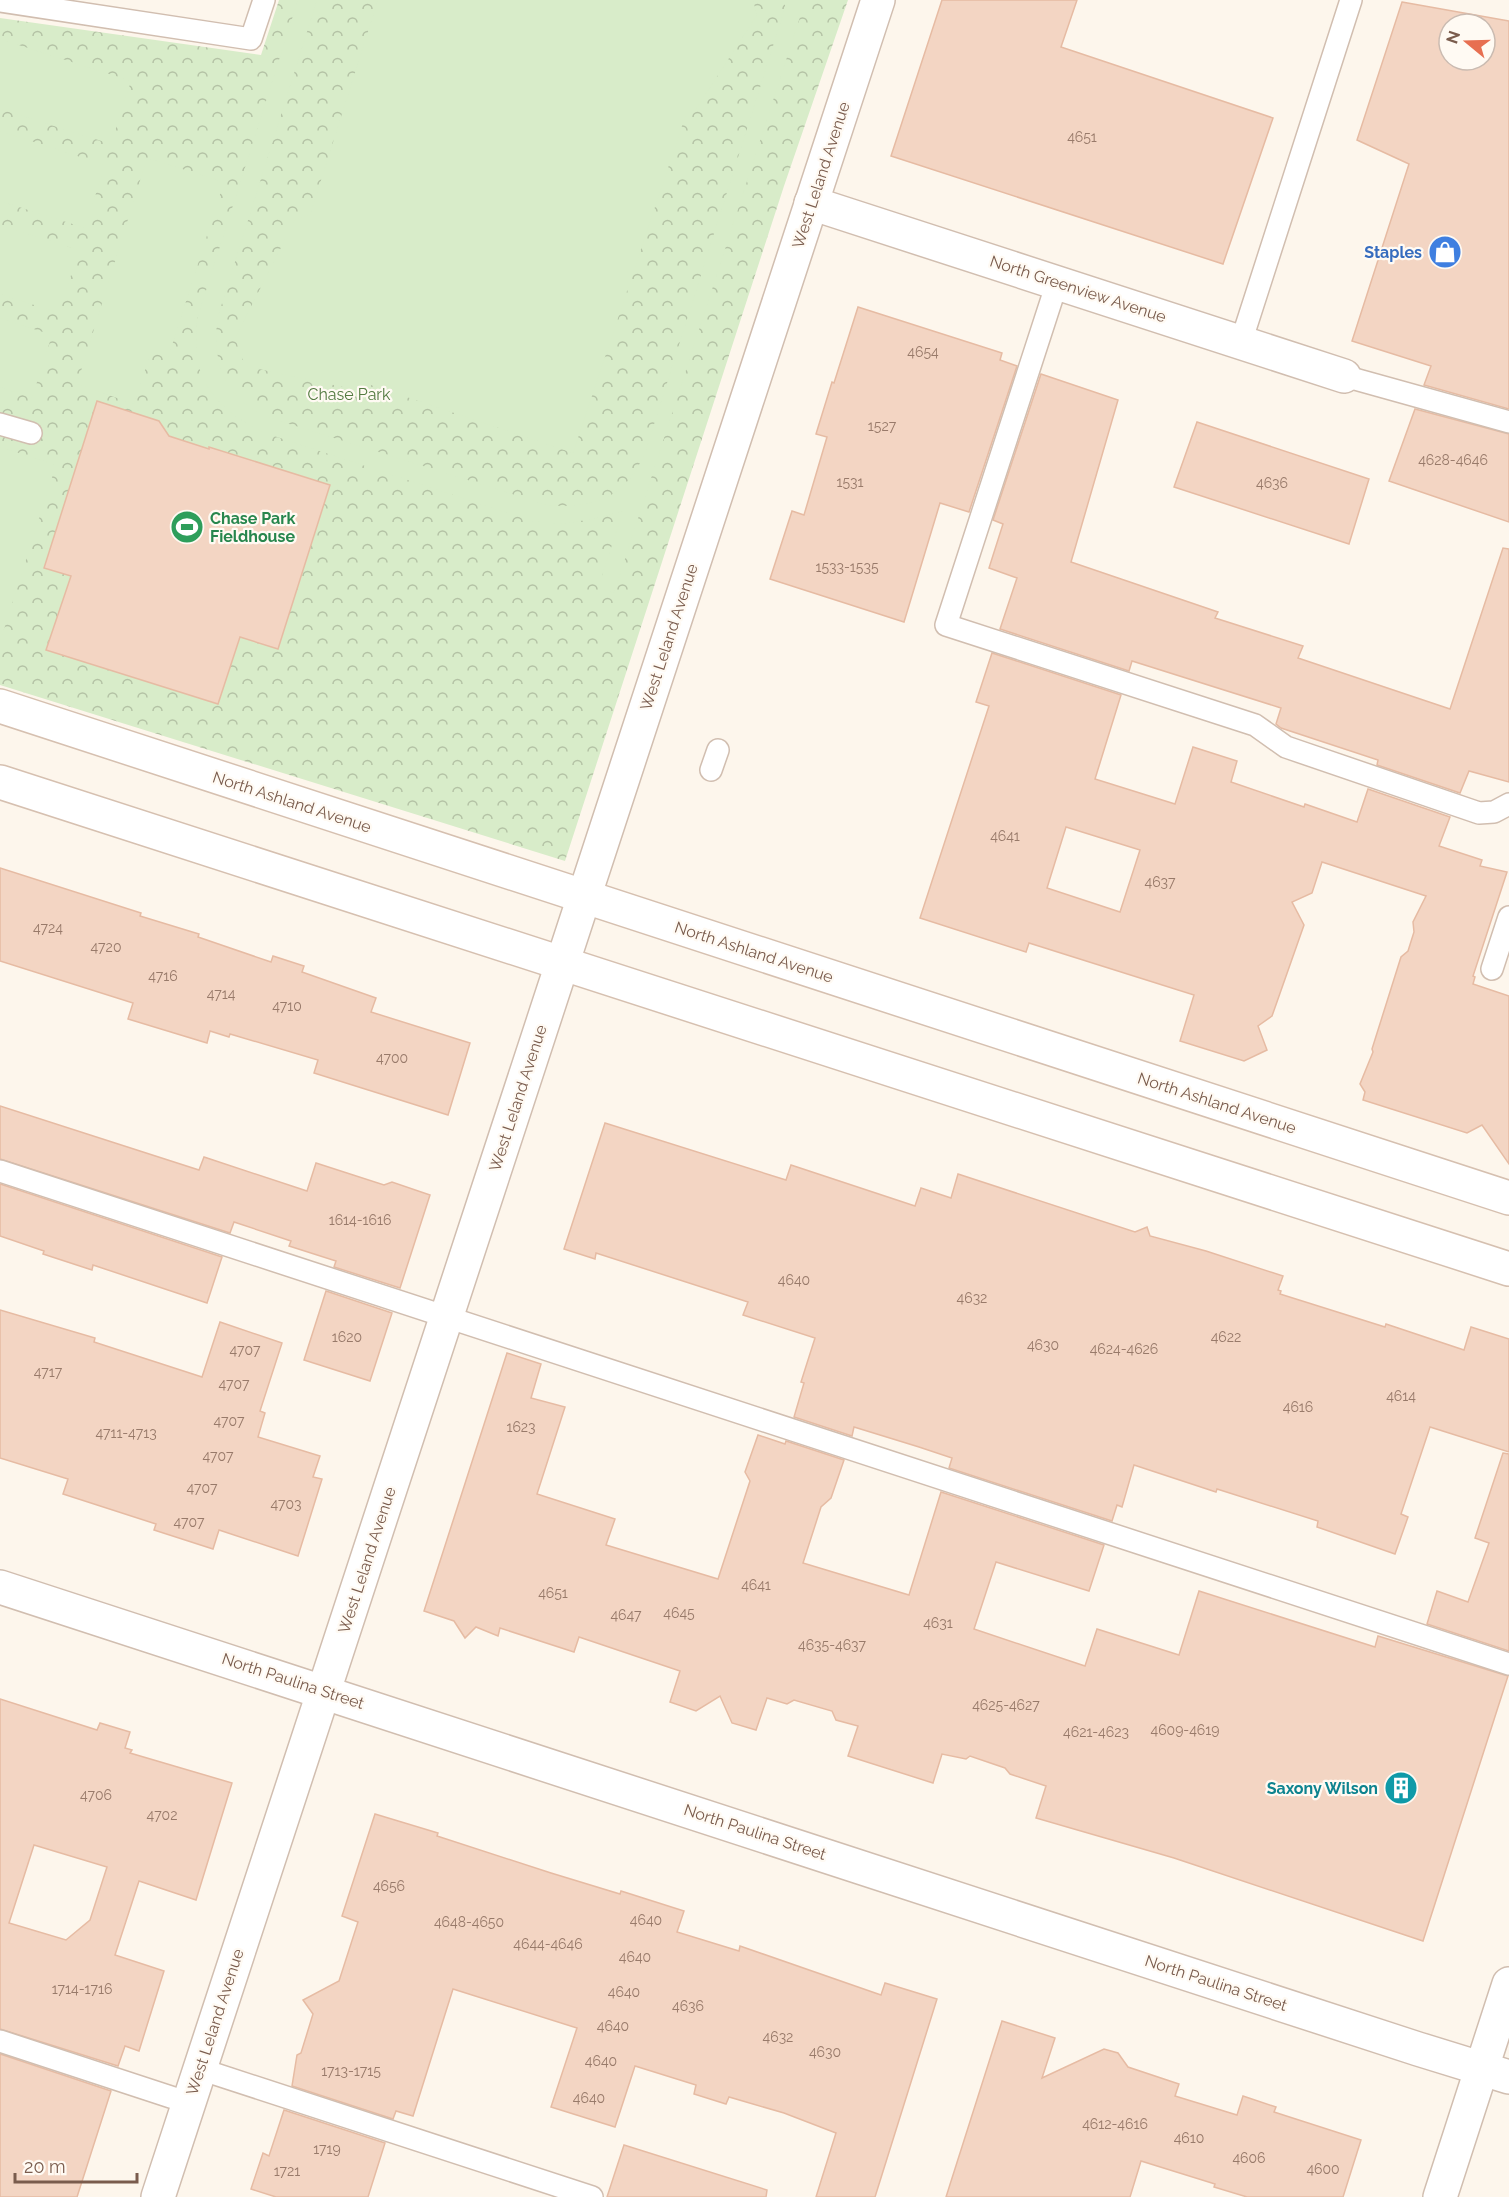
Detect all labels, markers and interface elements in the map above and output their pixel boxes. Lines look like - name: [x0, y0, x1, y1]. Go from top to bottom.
- north arrow: [1437, 12, 1497, 72]
- text: N: [1442, 28, 1464, 46]
- street label: West Leland Avenue: [788, 99, 854, 251]
- house number: 4651: [1067, 129, 1097, 145]
- shop icon: Staples: [1427, 234, 1463, 270]
- place label: Staples: [1364, 243, 1422, 262]
- street label: North Greenview Avenue: [987, 251, 1169, 327]
- house number: 4654: [907, 344, 939, 360]
- park label: Chase Park: [308, 385, 391, 404]
- house number: 1527: [868, 418, 897, 434]
- house number: 4628-4646: [1418, 452, 1488, 468]
- house number: 1531: [836, 474, 864, 490]
- house number: 4636: [1256, 475, 1288, 491]
- sports icon: Chase Park Fieldhouse: [169, 509, 205, 545]
- place label: Chase Park Fieldhouse: [210, 509, 295, 546]
- house number: 1533-1535: [815, 559, 879, 575]
- street label: West Leland Avenue: [636, 561, 702, 713]
- street label: North Ashland Avenue: [210, 767, 374, 837]
- house number: 4641: [990, 828, 1020, 844]
- house number: 4637: [1145, 874, 1176, 890]
- street label: North Ashland Avenue: [672, 917, 836, 987]
- house number: 4724: [33, 920, 63, 936]
- house number: 4720: [91, 939, 121, 955]
- house number: 4716: [148, 968, 178, 984]
- house number: 4714: [207, 986, 236, 1002]
- house number: 4710: [272, 998, 302, 1014]
- street label: West Leland Avenue: [485, 1022, 551, 1174]
- house number: 4700: [376, 1050, 408, 1066]
- street label: North Ashland Avenue: [1135, 1068, 1299, 1138]
- house number: 1614-1616: [329, 1212, 391, 1228]
- house number: 4640: [778, 1272, 810, 1288]
- house number: 4632: [957, 1290, 987, 1306]
- house number: 1620: [332, 1329, 362, 1345]
- house number: 4622: [1211, 1329, 1241, 1345]
- house number: 4630: [1027, 1337, 1059, 1353]
- house number: 4624-4626: [1090, 1341, 1158, 1357]
- house number: 4707: [230, 1342, 261, 1358]
- house number: 4717: [34, 1364, 63, 1380]
- house number: 4707: [219, 1376, 250, 1392]
- house number: 4614: [1386, 1388, 1416, 1404]
- house number: 4616: [1283, 1399, 1313, 1415]
- house number: 4707: [214, 1413, 245, 1429]
- house number: 1623: [506, 1419, 536, 1435]
- house number: 4711-4713: [95, 1425, 157, 1441]
- house number: 4707: [203, 1448, 234, 1464]
- house number: 4707: [187, 1480, 218, 1496]
- street label: West Leland Avenue: [334, 1484, 400, 1636]
- house number: 4703: [270, 1496, 302, 1512]
- house number: 4707: [174, 1514, 205, 1530]
- house number: 4641: [741, 1577, 771, 1593]
- house number: 4651: [538, 1585, 568, 1601]
- house number: 4645: [663, 1605, 695, 1621]
- house number: 4647: [610, 1607, 642, 1623]
- house number: 4631: [923, 1615, 953, 1631]
- house number: 4635-4637: [798, 1637, 866, 1653]
- street label: North Paulina Street: [219, 1649, 367, 1713]
- house number: 4625-4627: [972, 1697, 1040, 1713]
- house number: 4609-4619: [1151, 1722, 1219, 1738]
- house number: 4621-4623: [1063, 1724, 1129, 1740]
- building icon: Saxony Wilson: [1383, 1770, 1419, 1806]
- place label: Saxony Wilson: [1267, 1779, 1378, 1798]
- house number: 4706: [80, 1787, 112, 1803]
- street label: North Paulina Street: [681, 1800, 829, 1864]
- house number: 4702: [147, 1807, 177, 1823]
- house number: 4656: [373, 1878, 405, 1894]
- house number: 4640: [630, 1912, 662, 1928]
- house number: 4648-4650: [434, 1914, 504, 1930]
- house number: 4644-4646: [513, 1936, 583, 1952]
- street label: West Leland Avenue: [182, 1946, 248, 2098]
- house number: 4640: [619, 1949, 651, 1965]
- street label: North Paulina Street: [1142, 1951, 1290, 2015]
- house number: 1714-1716: [52, 1981, 112, 1997]
- house number: 4640: [608, 1984, 640, 2000]
- house number: 4636: [672, 1998, 704, 2014]
- house number: 4640: [597, 2018, 629, 2034]
- house number: 4632: [763, 2029, 793, 2045]
- house number: 4630: [809, 2044, 841, 2060]
- house number: 4640: [585, 2053, 617, 2069]
- house number: 1713-1715: [321, 2063, 381, 2079]
- house number: 4640: [573, 2090, 605, 2106]
- house number: 4612-4616: [1082, 2116, 1148, 2132]
- house number: 4610: [1174, 2130, 1204, 2146]
- house number: 1719: [313, 2141, 341, 2157]
- scale bar: [15, 2146, 136, 2184]
- house number: 4606: [1232, 2150, 1266, 2166]
- text: 20 m: [24, 2156, 66, 2177]
- house number: 4600: [1306, 2161, 1340, 2177]
- house number: 1721: [274, 2163, 300, 2179]

